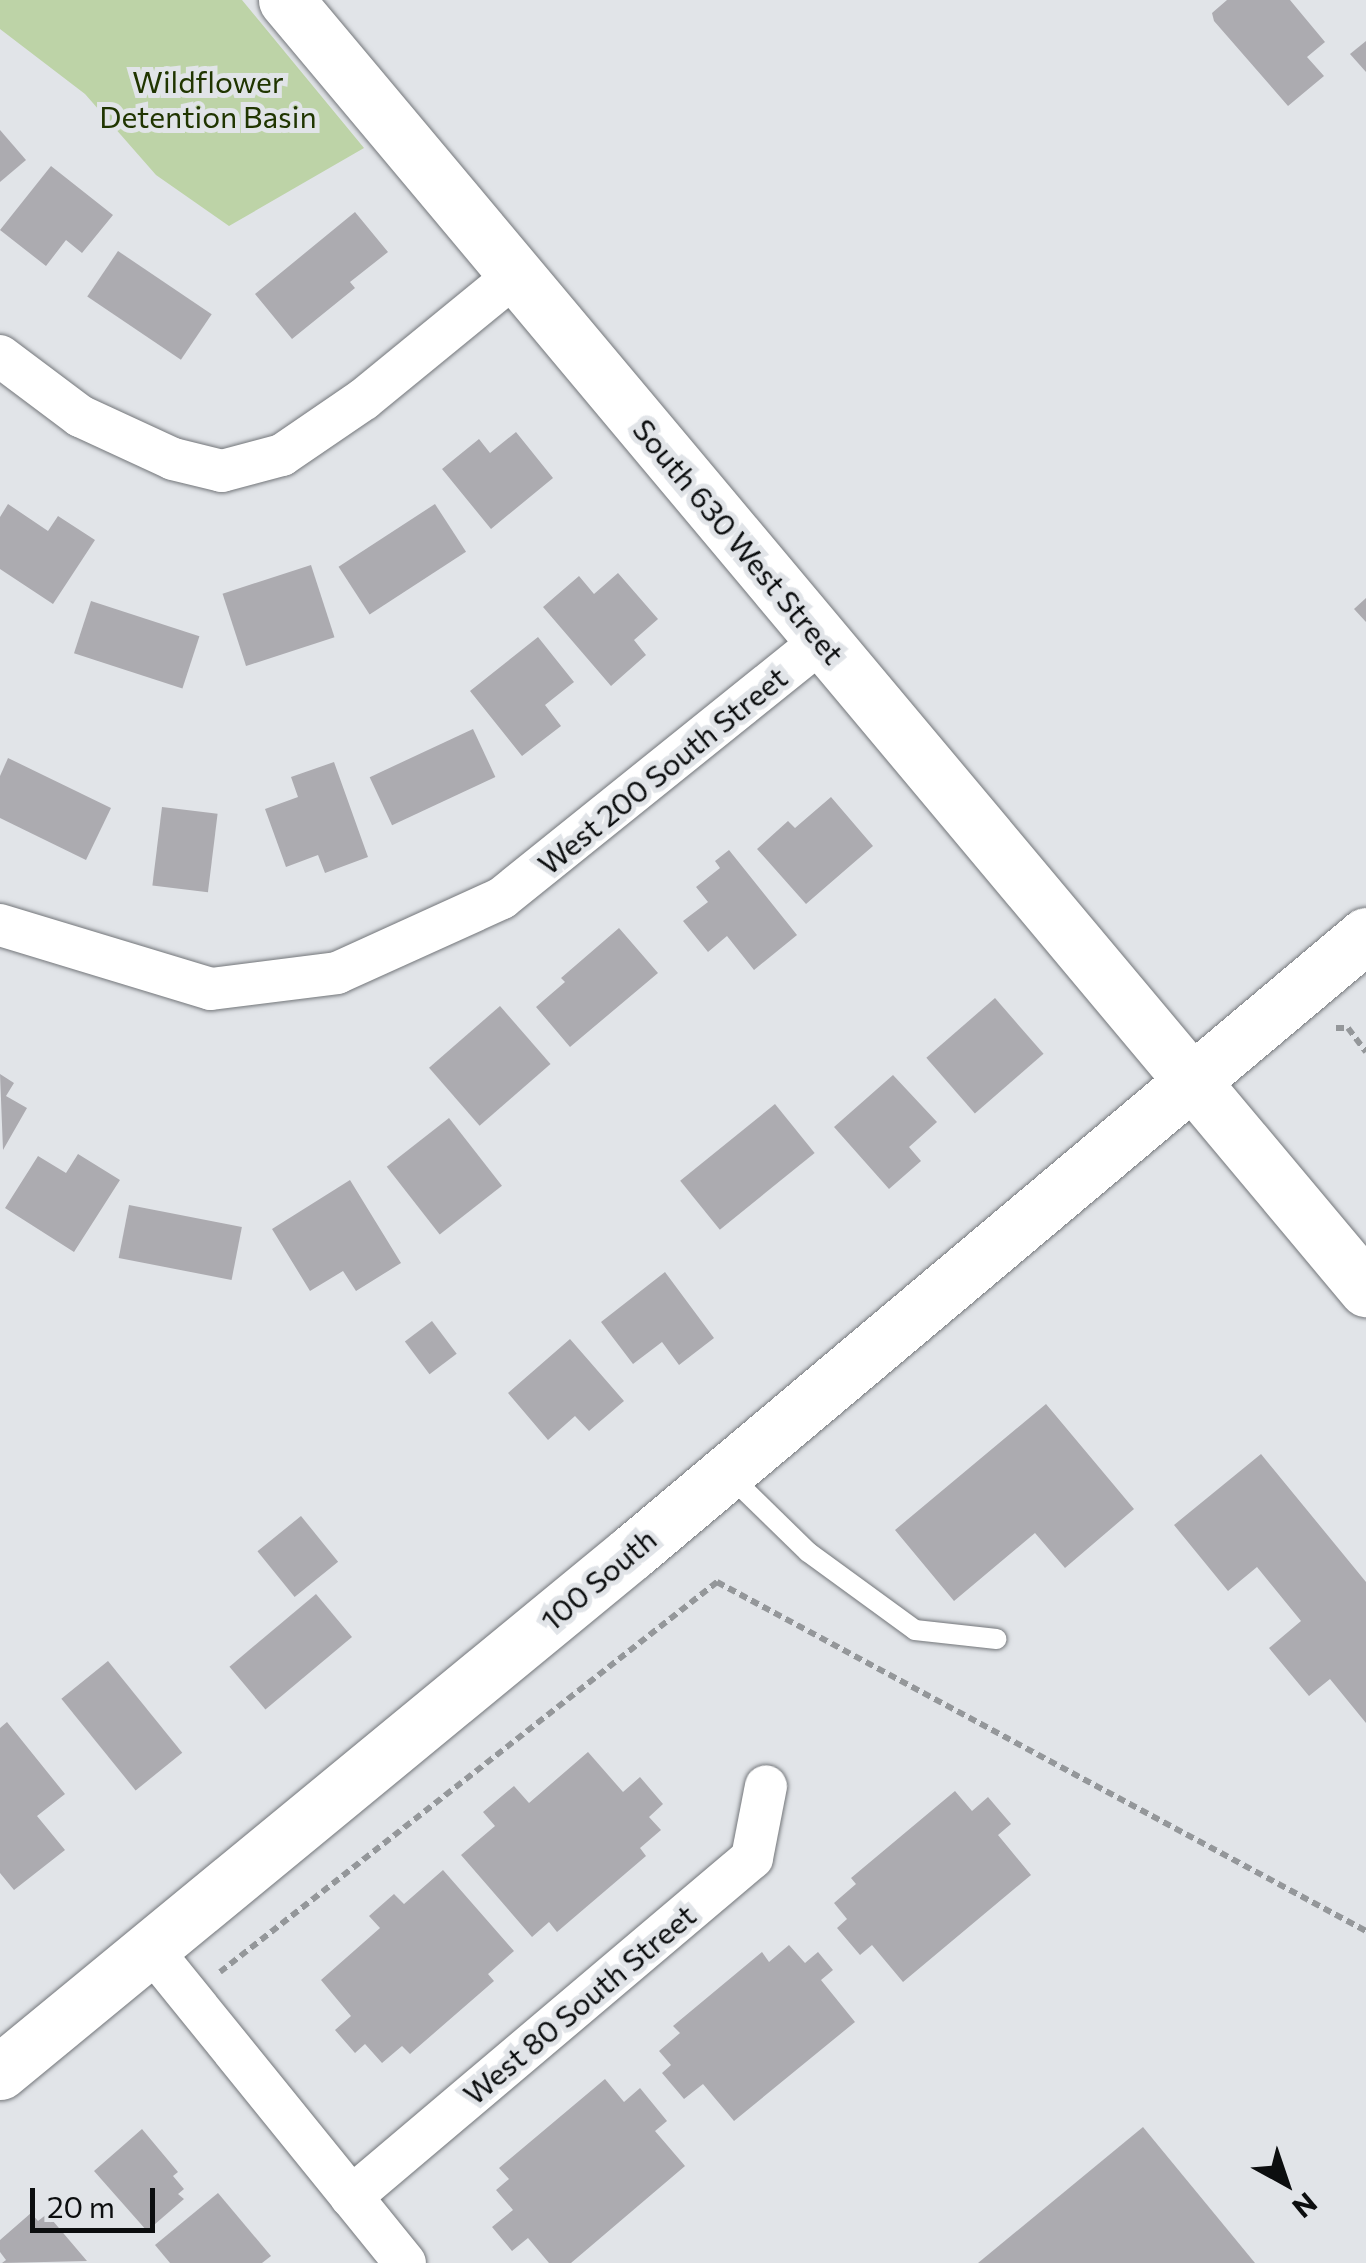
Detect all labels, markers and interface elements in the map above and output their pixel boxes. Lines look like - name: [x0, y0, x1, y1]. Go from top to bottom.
- park label: Wildflower Detention Basin: [99, 63, 317, 134]
- street label: South 630 West Street: [626, 411, 852, 671]
- street label: West 200 South Street: [530, 659, 794, 881]
- street label: 100 South: [533, 1520, 663, 1638]
- street label: West 80 South Street: [456, 1896, 702, 2112]
- north arrow: [1236, 2133, 1336, 2233]
- scale bar: [35, 2168, 160, 2230]
- text: N: [1286, 2186, 1324, 2226]
- text: 20 m: [47, 2187, 115, 2224]

